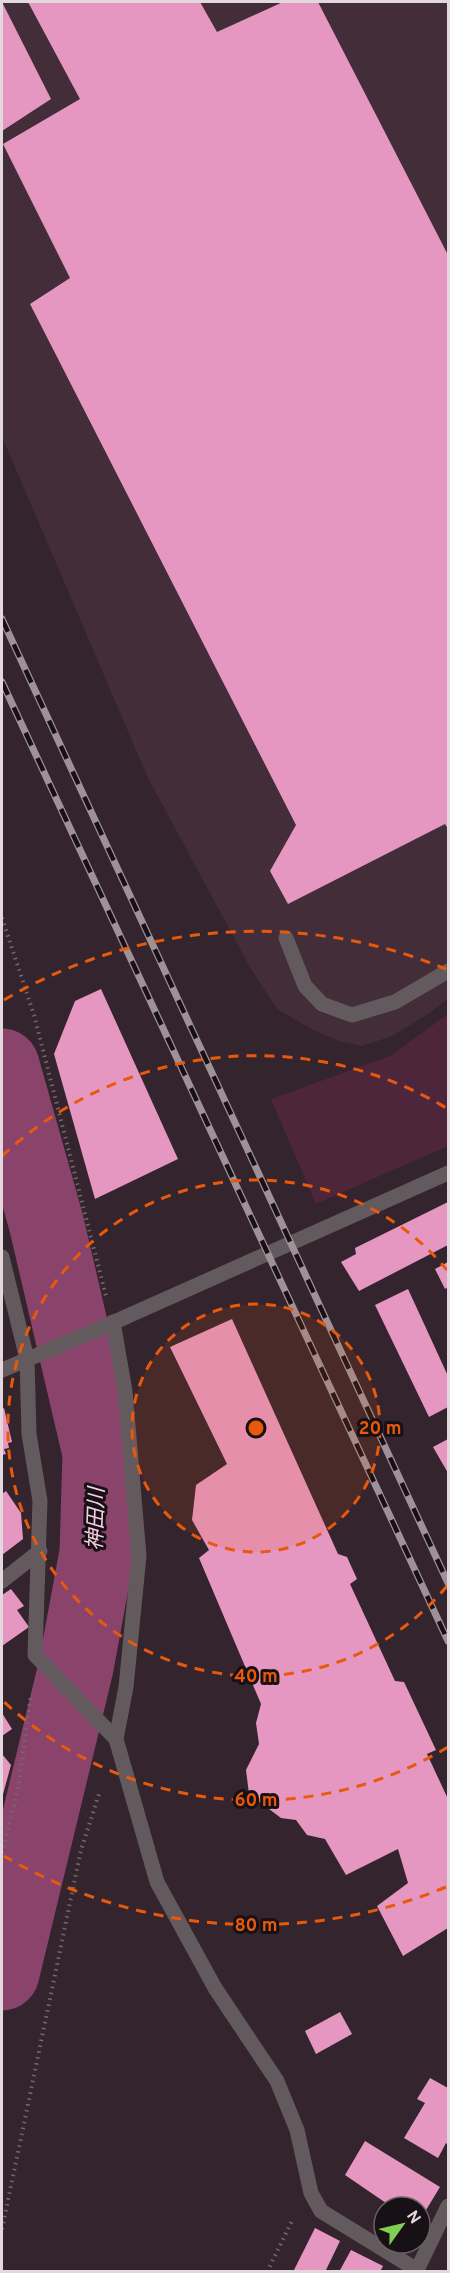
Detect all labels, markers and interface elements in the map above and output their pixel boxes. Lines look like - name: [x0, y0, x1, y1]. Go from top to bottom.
- centre of rings: [246, 1418, 266, 1438]
- text: 20 m: [358, 1418, 402, 1441]
- water label: 神田川: [82, 1485, 112, 1551]
- text: 40 m: [234, 1666, 278, 1689]
- text: 60 m: [234, 1790, 278, 1813]
- text: 80 m: [234, 1915, 278, 1938]
- north arrow: [372, 2195, 432, 2255]
- text: N: [401, 2207, 424, 2228]

